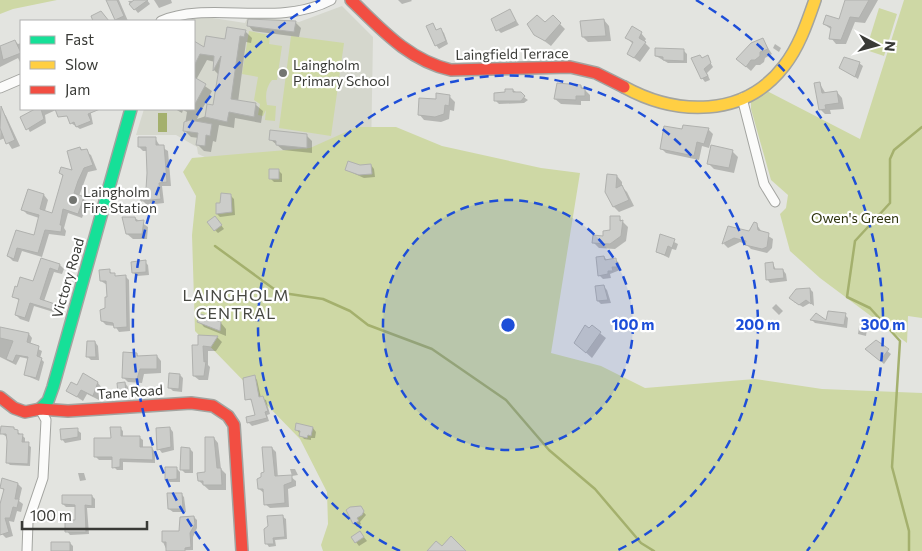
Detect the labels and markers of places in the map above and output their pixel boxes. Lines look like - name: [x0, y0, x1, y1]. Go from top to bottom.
- place label: Laingholm Primary School: [293, 56, 389, 89]
- marker: Laingholm Primary School: [277, 67, 289, 79]
- place label: Laingholm Fire Station: [83, 183, 157, 216]
- marker: Laingholm Fire Station: [67, 194, 79, 206]
- centre of rings: [499, 316, 517, 334]

